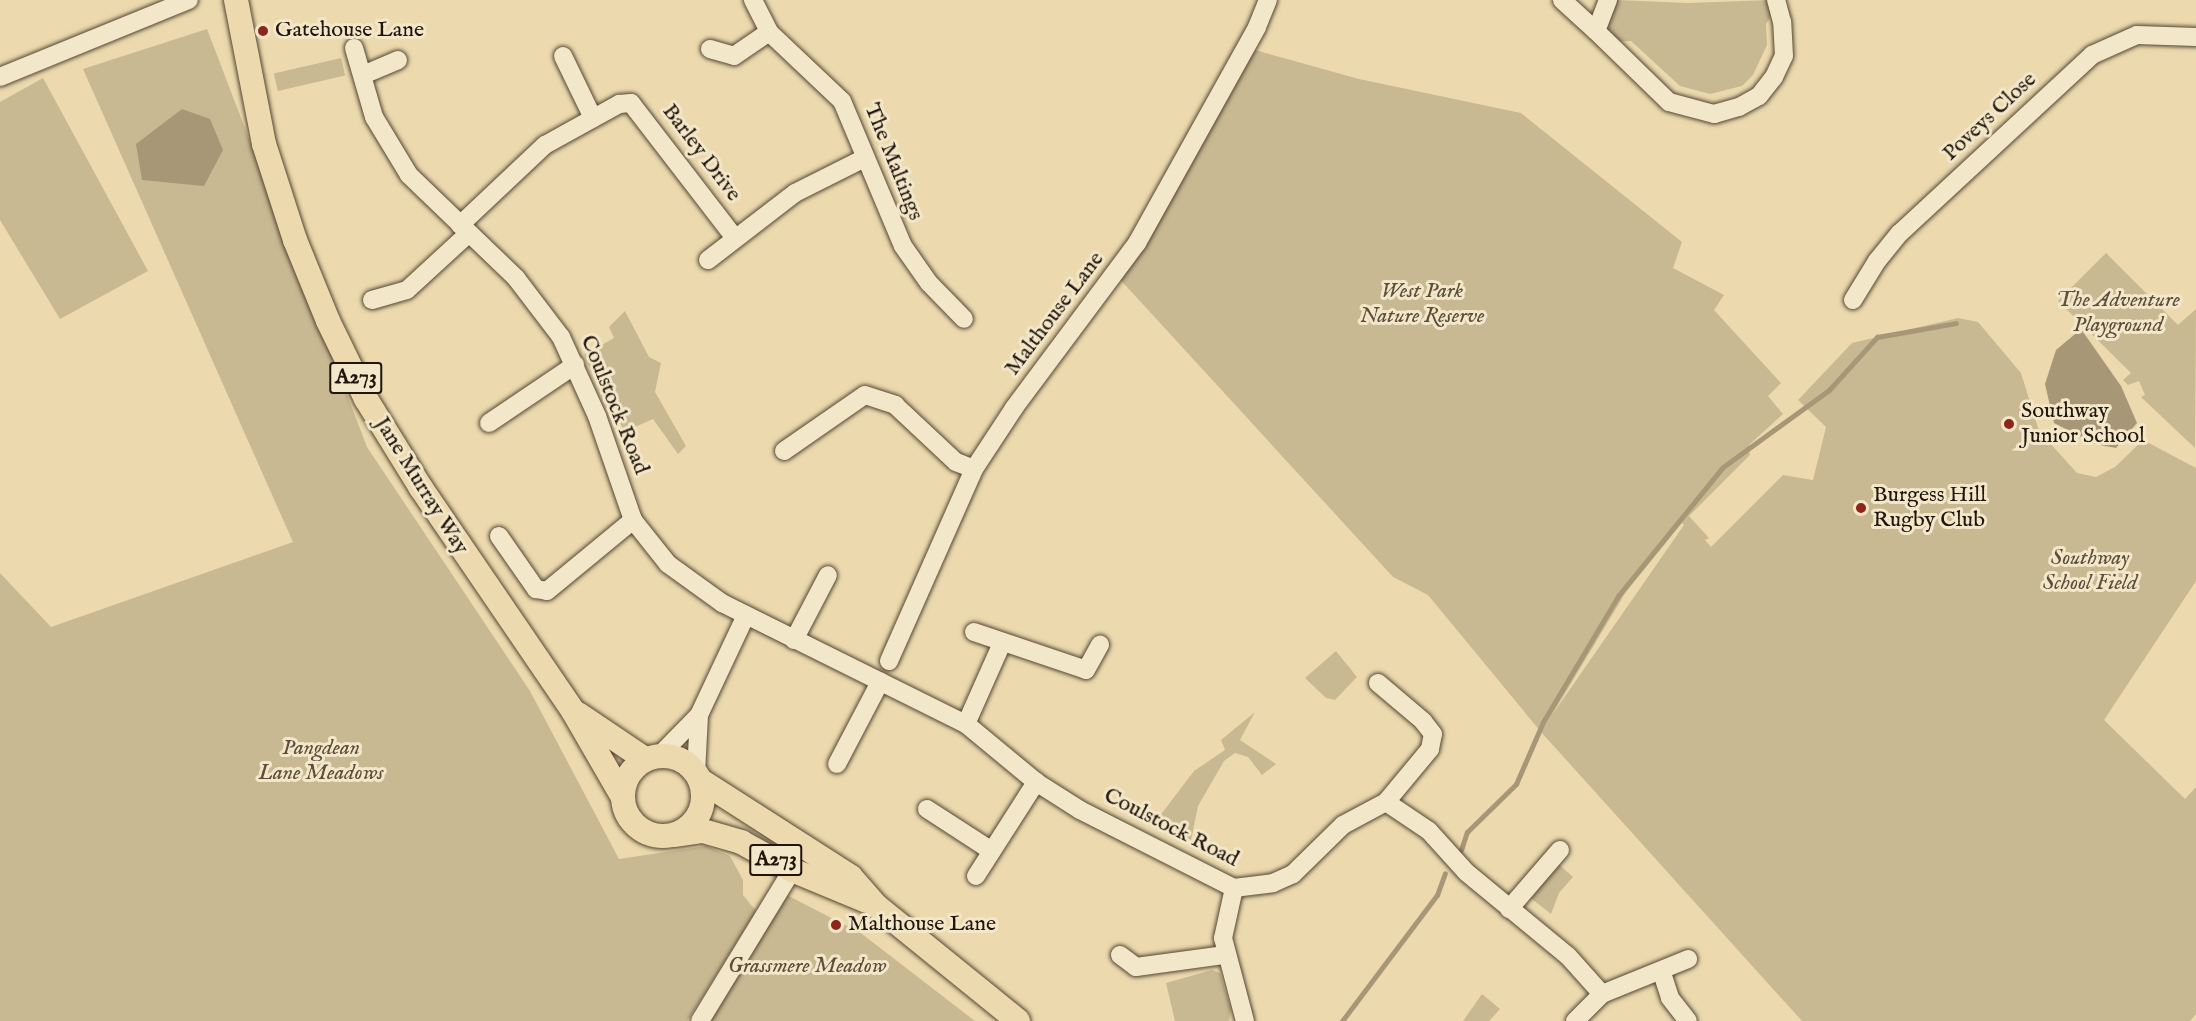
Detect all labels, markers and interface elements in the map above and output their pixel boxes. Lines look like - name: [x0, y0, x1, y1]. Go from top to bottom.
- place label: Gatehouse Lane: [275, 18, 424, 44]
- marker: Gatehouse Lane: [256, 24, 270, 38]
- street label: Poveys Close: [1938, 67, 2042, 167]
- street label: Barley Drive: [656, 99, 746, 207]
- street label: The Maltings: [858, 100, 928, 224]
- street label: Malthouse Lane: [1000, 247, 1110, 381]
- park label: West Park Nature Reserve: [1360, 278, 1484, 330]
- park label: The Adventure Playground: [2056, 287, 2180, 338]
- street label: Coulstock Road: [574, 332, 654, 478]
- road number: A273: [329, 360, 383, 396]
- place label: Southway Junior School: [2021, 398, 2145, 450]
- street label: Jane Murray Way: [368, 412, 474, 560]
- marker: Southway Junior School: [2002, 417, 2016, 431]
- place label: Burgess Hill Rugby Club: [1873, 482, 1986, 534]
- marker: Burgess Hill Rugby Club: [1854, 501, 1868, 515]
- park label: Southway School Field: [2043, 545, 2137, 596]
- park label: Pangdean Lane Meadows: [258, 735, 384, 786]
- street label: Coulstock Road: [1099, 783, 1243, 873]
- road number: A273: [749, 842, 803, 878]
- place label: Malthouse Lane: [848, 912, 996, 938]
- marker: Malthouse Lane: [829, 918, 843, 932]
- park label: Grassmere Meadow: [728, 954, 886, 980]

